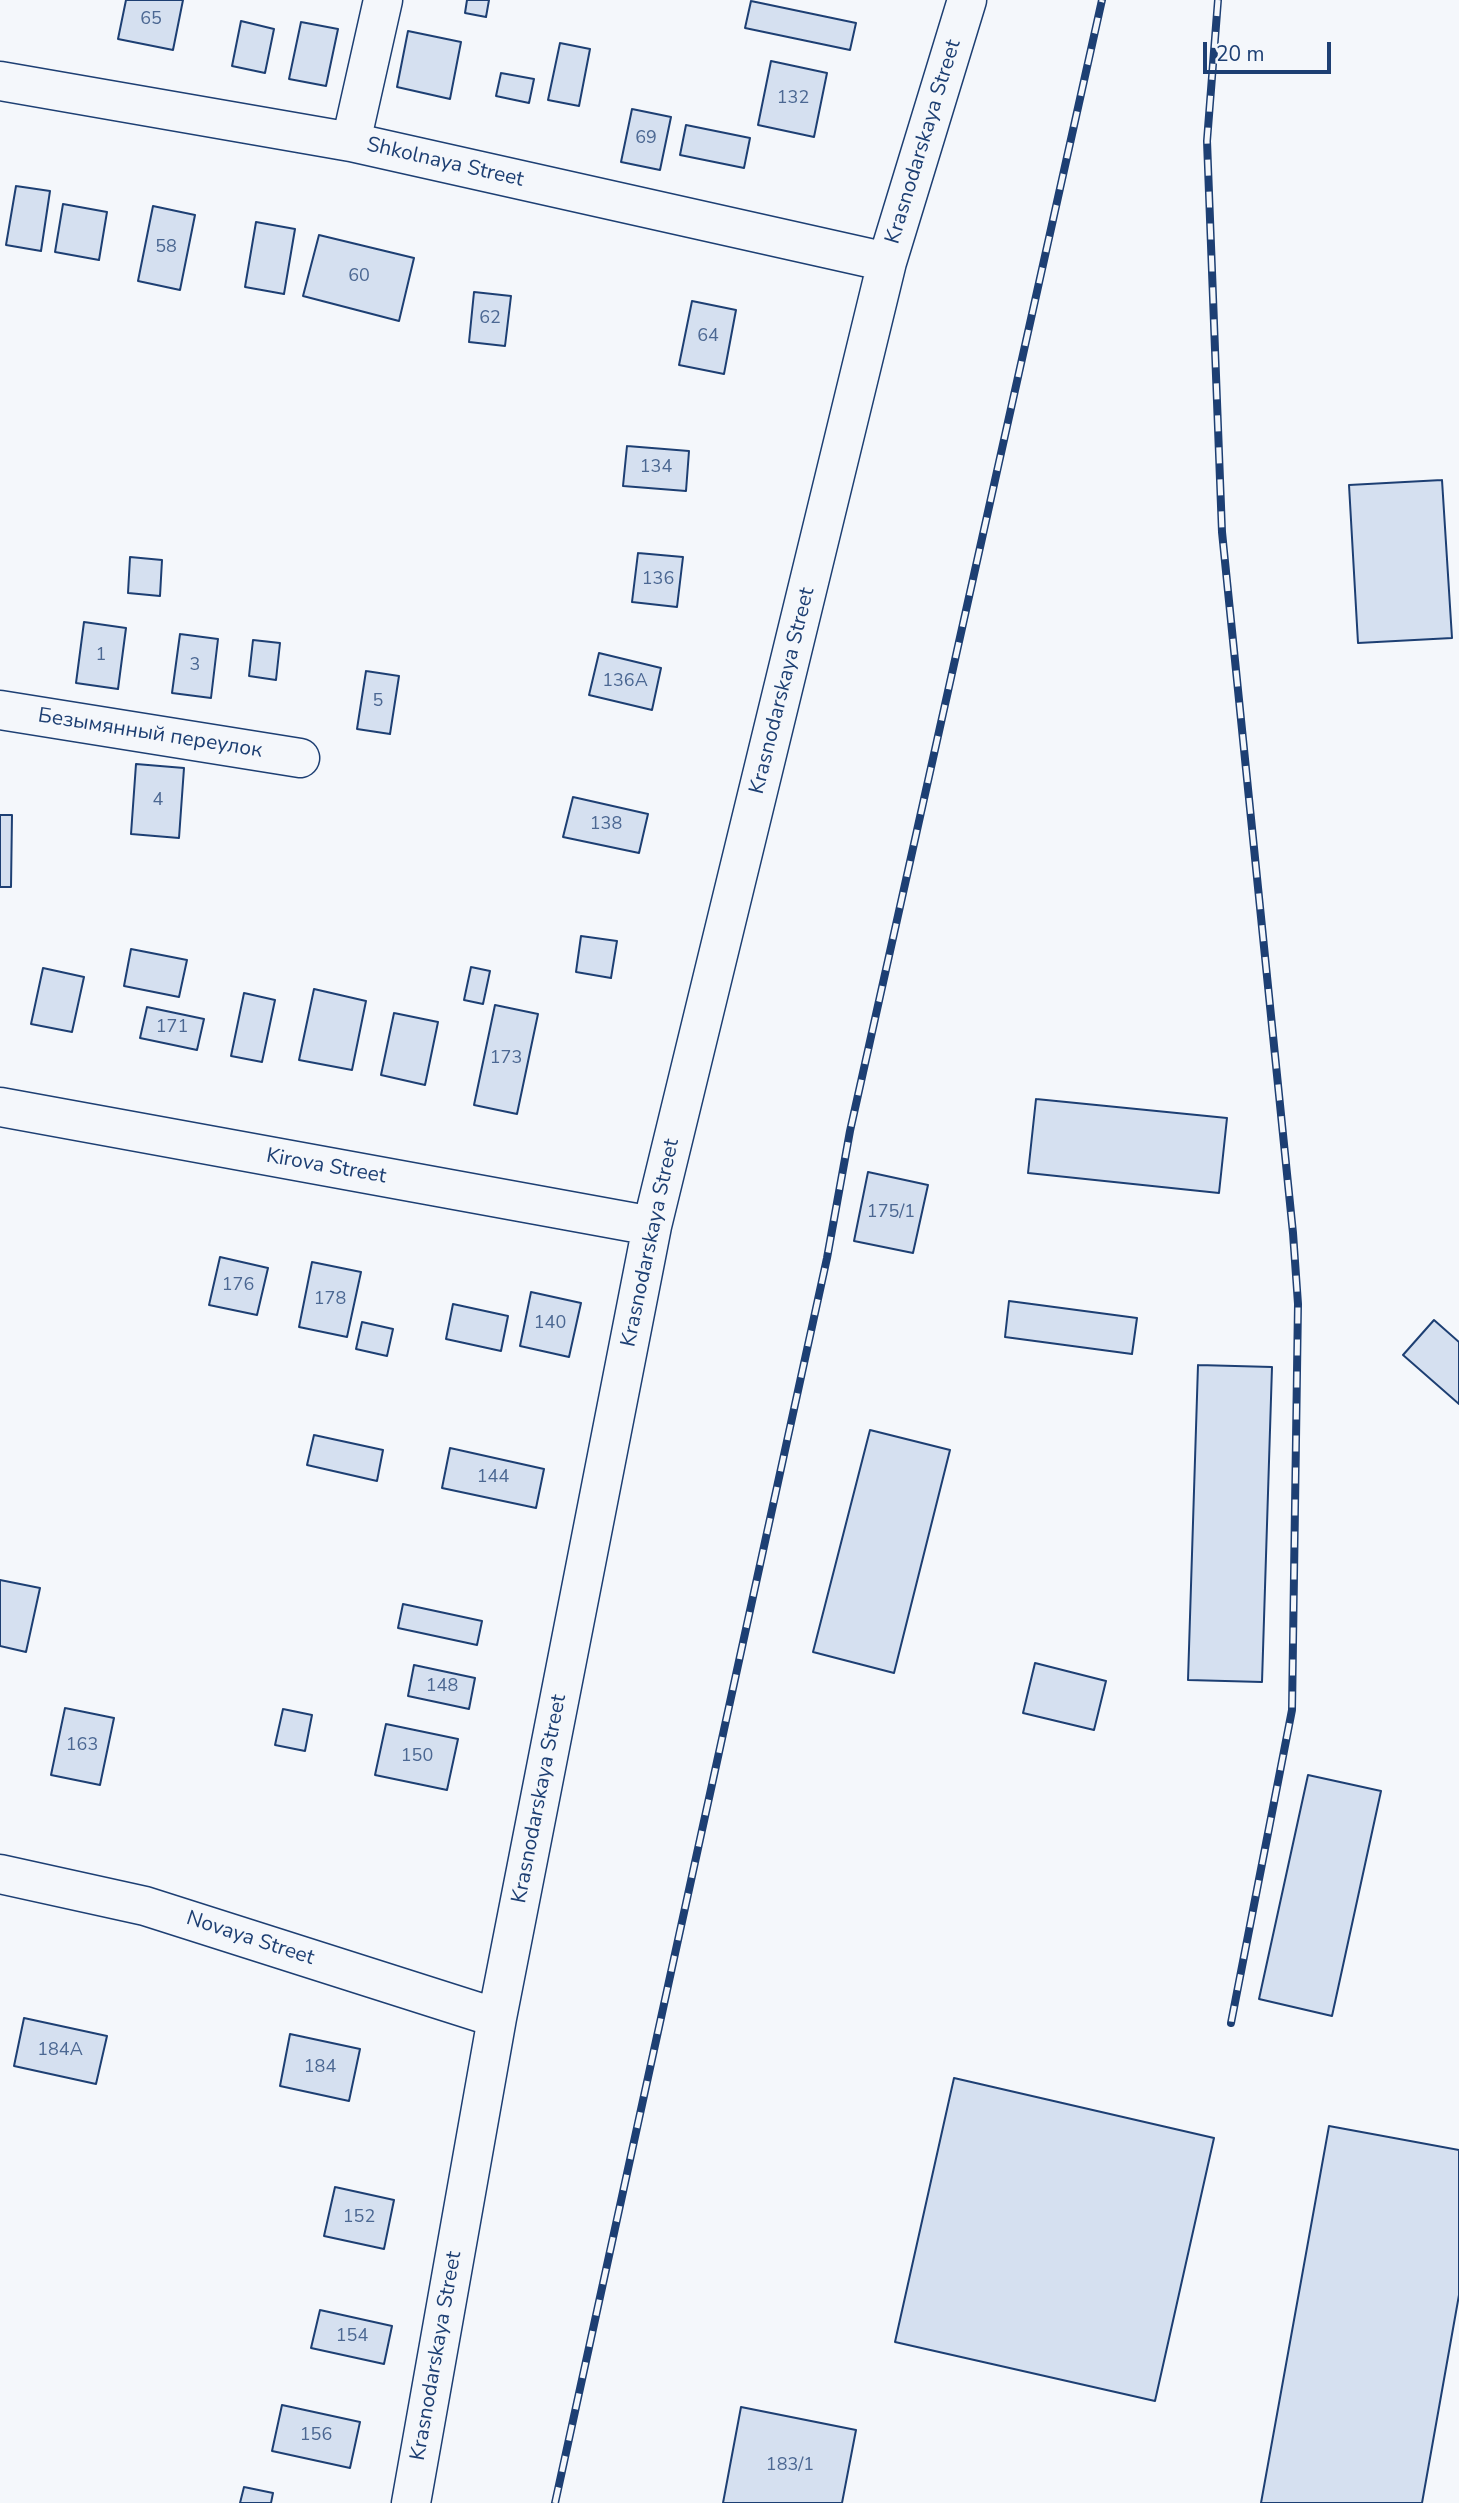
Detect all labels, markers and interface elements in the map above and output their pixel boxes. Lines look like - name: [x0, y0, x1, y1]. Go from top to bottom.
- house number: 65: [140, 9, 162, 31]
- scale bar: [1207, 28, 1335, 72]
- street label: Krasnodarskaya Street: [881, 37, 967, 247]
- text: 20 m: [1216, 40, 1265, 68]
- house number: 132: [777, 88, 809, 110]
- house number: 69: [635, 128, 657, 150]
- street label: Shkolnaya Street: [364, 133, 526, 193]
- house number: 58: [155, 237, 177, 259]
- house number: 60: [348, 266, 370, 288]
- house number: 62: [479, 308, 501, 330]
- house number: 64: [697, 326, 719, 348]
- house number: 134: [640, 457, 672, 479]
- house number: 136: [642, 569, 674, 591]
- street label: Krasnodarskaya Street: [745, 585, 821, 797]
- house number: 1: [96, 645, 106, 667]
- house number: 3: [190, 655, 200, 677]
- house number: 136А: [602, 671, 648, 693]
- house number: 5: [373, 691, 383, 713]
- street label: Безымянный переулок: [36, 704, 264, 764]
- house number: 4: [153, 790, 163, 812]
- house number: 138: [590, 814, 622, 836]
- house number: 171: [156, 1017, 188, 1039]
- house number: 173: [490, 1048, 522, 1070]
- street label: Krasnodarskaya Street: [617, 1137, 685, 1349]
- street label: Kirova Street: [264, 1144, 388, 1190]
- house number: 175/1: [867, 1202, 915, 1224]
- house number: 176: [222, 1275, 254, 1297]
- house number: 178: [314, 1289, 346, 1311]
- house number: 140: [534, 1313, 566, 1335]
- house number: 144: [477, 1467, 509, 1489]
- house number: 148: [426, 1676, 458, 1698]
- street label: Krasnodarskaya Street: [507, 1693, 573, 1905]
- house number: 163: [66, 1735, 98, 1757]
- house number: 150: [401, 1746, 433, 1768]
- street label: Novaya Street: [183, 1906, 317, 1972]
- house number: 184А: [37, 2040, 83, 2062]
- house number: 184: [304, 2057, 336, 2079]
- house number: 152: [343, 2207, 375, 2229]
- street label: Krasnodarskaya Street: [406, 2249, 468, 2463]
- house number: 154: [336, 2326, 368, 2348]
- house number: 156: [300, 2425, 332, 2447]
- house number: 183/1: [766, 2455, 814, 2477]

